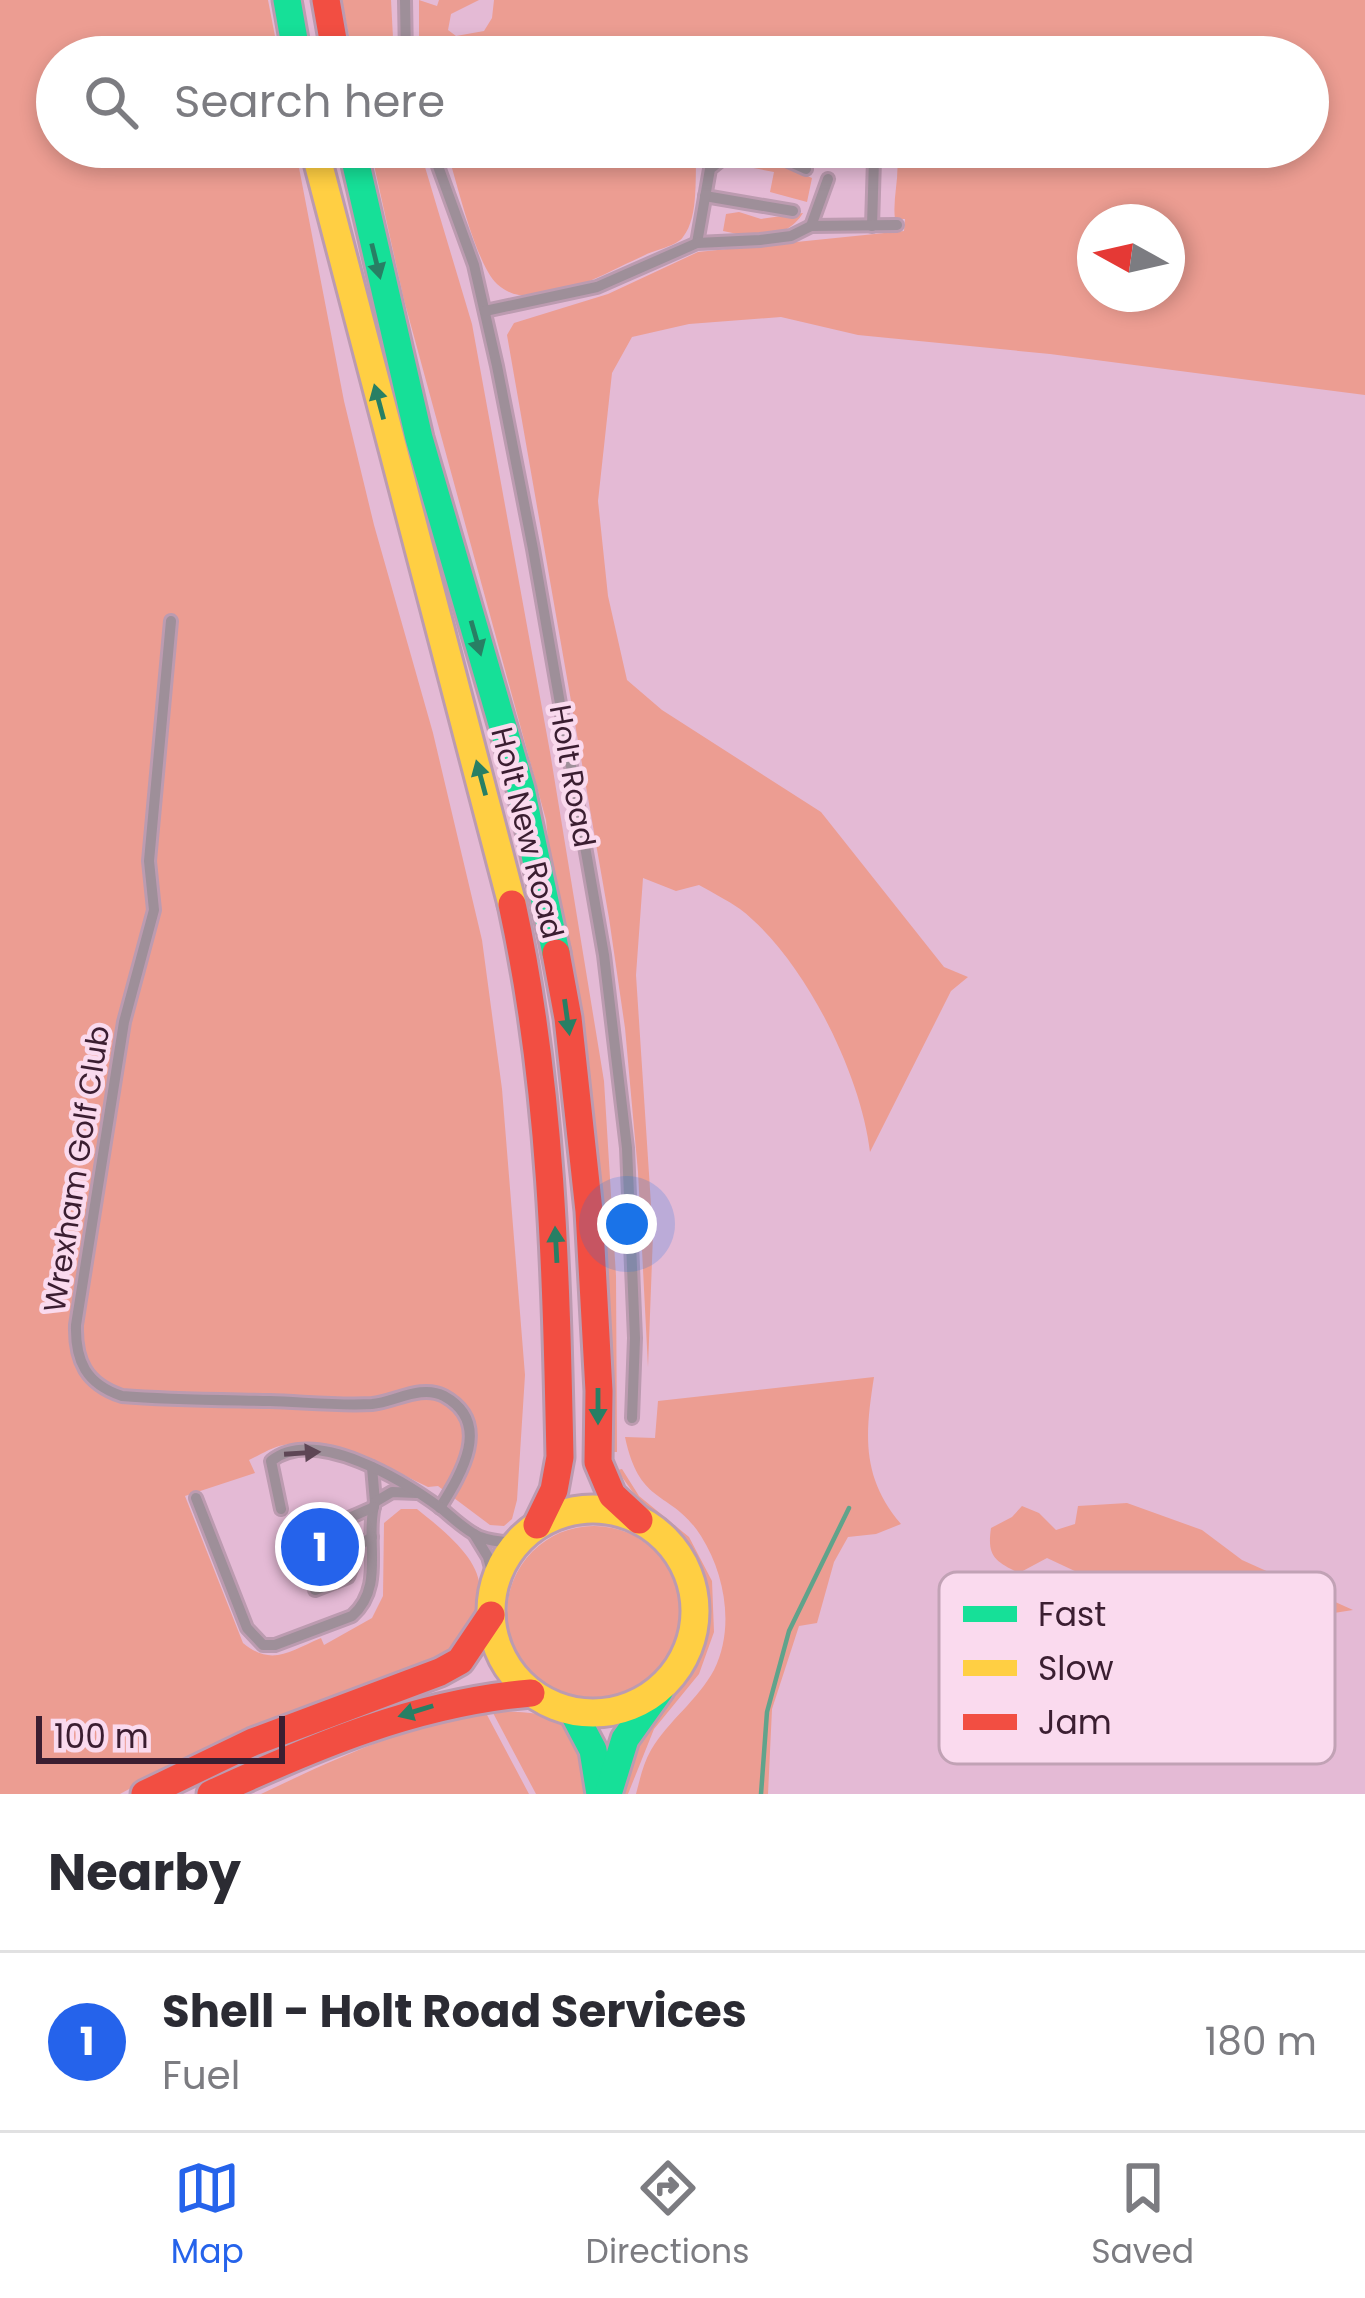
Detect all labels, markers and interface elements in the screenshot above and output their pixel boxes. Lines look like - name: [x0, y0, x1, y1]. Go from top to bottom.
- search box: [36, 36, 1329, 168]
- icon: search: [78, 69, 144, 135]
- text: Search here: [174, 70, 445, 133]
- north arrow: [1077, 204, 1185, 312]
- one-way arrow: [367, 243, 386, 280]
- one-way arrow: [369, 383, 388, 420]
- one-way arrow: [468, 620, 487, 657]
- street label: Holt Road: [539, 701, 606, 851]
- street label: Holt New Road: [480, 723, 575, 943]
- one-way arrow: [471, 759, 490, 796]
- one-way arrow: [558, 999, 577, 1036]
- street label: Wrexham Golf Club: [33, 1023, 120, 1315]
- your location: [597, 1194, 657, 1254]
- one-way arrow: [546, 1225, 565, 1263]
- one-way arrow: [588, 1388, 608, 1426]
- one-way arrow: [284, 1444, 321, 1463]
- pin: 1: [281, 1502, 359, 1592]
- legend: [939, 1572, 1335, 1764]
- text: Fast: [1038, 1591, 1106, 1638]
- text: Slow: [1038, 1645, 1114, 1692]
- text: Jam: [1038, 1699, 1112, 1746]
- one-way arrow: [397, 1703, 434, 1721]
- scale bar: [36, 1710, 285, 1763]
- text: 100 m: [54, 1713, 149, 1760]
- text: Nearby: [48, 1836, 241, 1908]
- text: Shell - Holt Road Services: [162, 1980, 747, 2043]
- text: 1: [80, 2014, 94, 2069]
- text: 180 m: [1205, 2014, 1317, 2069]
- text: Fuel: [162, 2048, 240, 2103]
- tab: Map: [171, 2155, 244, 2277]
- tab: Directions: [586, 2155, 749, 2277]
- tab: Saved: [1091, 2155, 1194, 2277]

